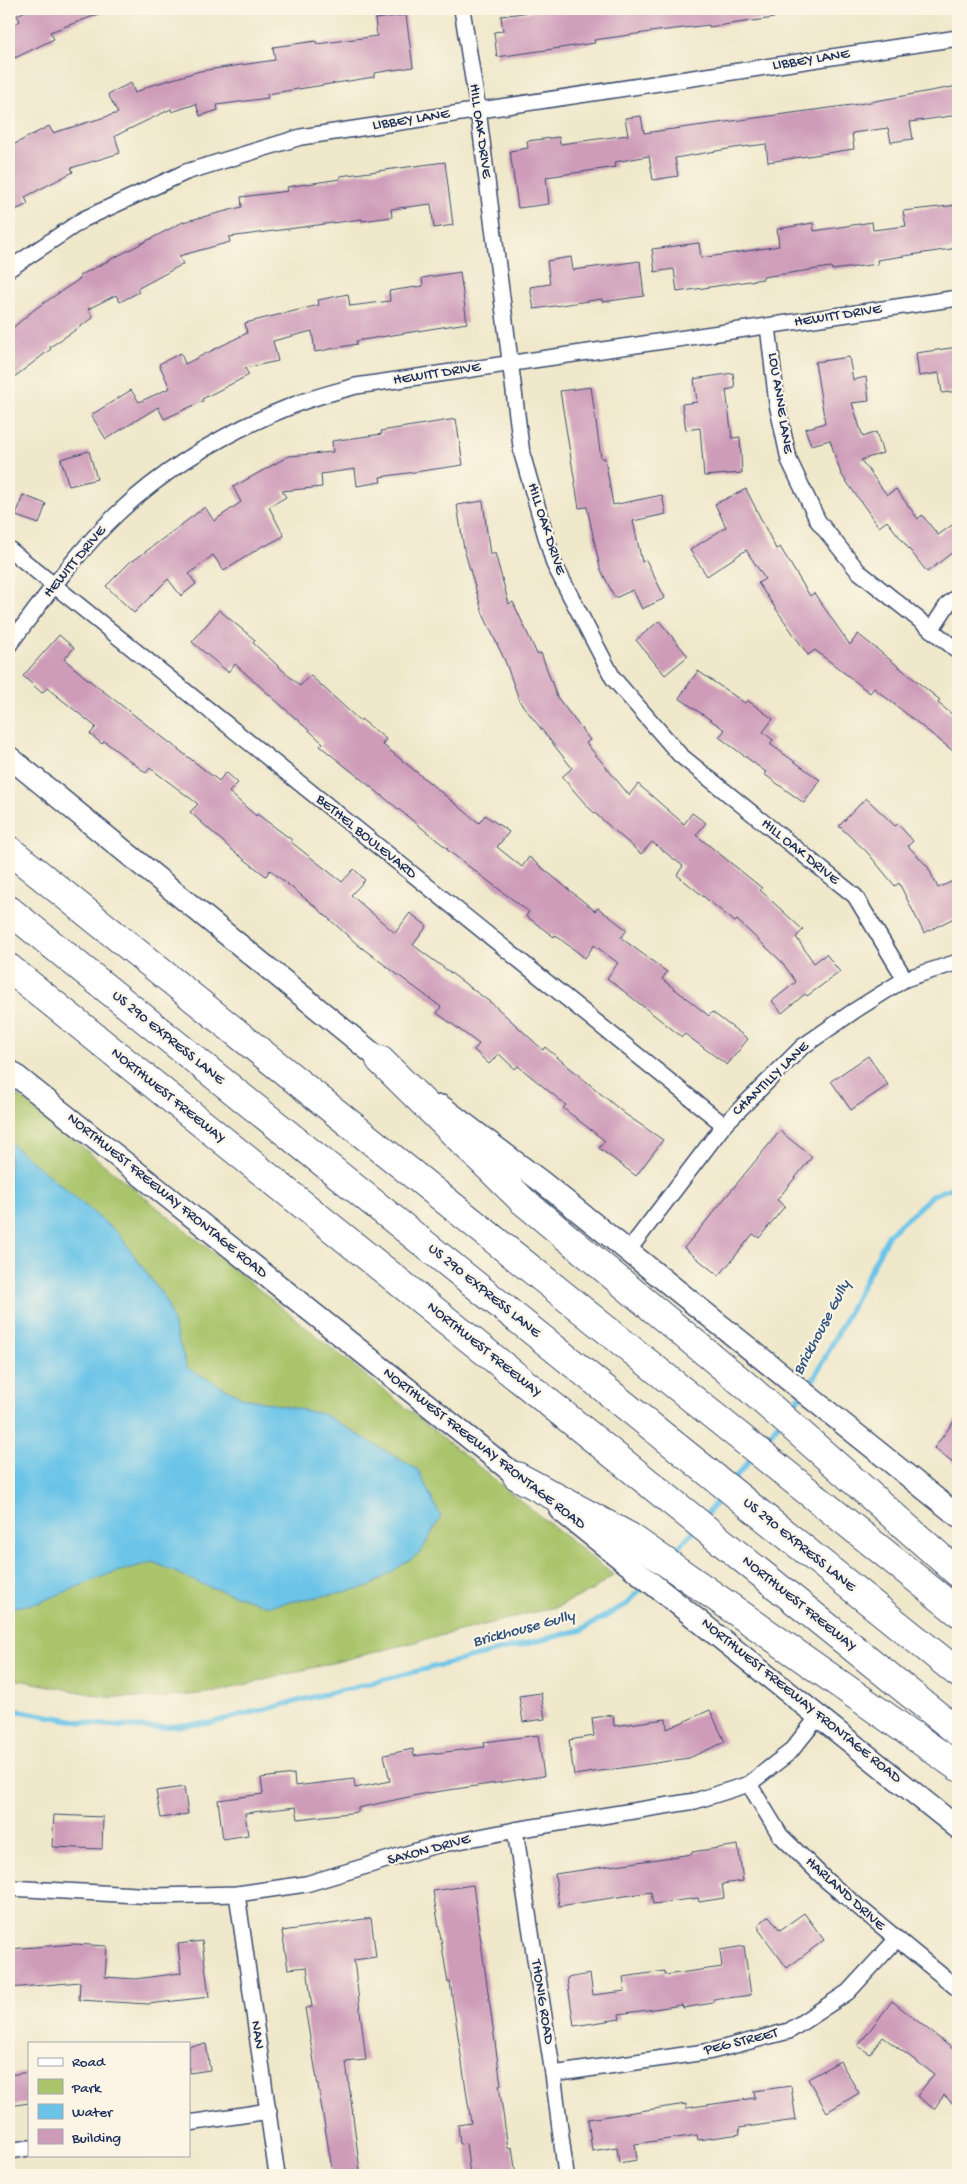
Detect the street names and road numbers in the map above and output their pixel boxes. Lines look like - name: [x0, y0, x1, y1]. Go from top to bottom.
- street label: LIBBEY LANE: [771, 45, 851, 75]
- street label: HILL OAK DRIVE: [464, 83, 496, 180]
- street label: LIBBEY LANE: [371, 105, 451, 135]
- street label: HEWITT DRIVE: [793, 300, 884, 332]
- street label: LOU ANNE LANE: [763, 351, 797, 455]
- street label: HEWITT DRIVE: [392, 358, 483, 390]
- street label: HILL OAK DRIVE: [523, 481, 569, 578]
- street label: HEWITT DRIVE: [40, 522, 111, 602]
- street label: BETHEL BOULEVARD: [311, 790, 420, 883]
- street label: HILL OAK DRIVE: [757, 815, 843, 889]
- street label: US 290 EXPRESS LANE: [108, 987, 229, 1089]
- street label: CHANTILLY LANE: [729, 1037, 814, 1120]
- street label: NORTHWEST FREEWAY: [107, 1044, 229, 1148]
- street label: NORTHWEST FREEWAY FRONTAGE ROAD: [63, 1110, 271, 1283]
- street label: US 290 EXPRESS LANE: [424, 1240, 545, 1342]
- street label: NORTHWEST FREEWAY: [423, 1298, 545, 1402]
- street label: NORTHWEST FREEWAY FRONTAGE ROAD: [379, 1364, 589, 1534]
- street label: US 290 EXPRESS LANE: [739, 1494, 860, 1596]
- street label: NORTHWEST FREEWAY: [738, 1552, 860, 1656]
- street label: NORTHWEST FREEWAY FRONTAGE ROAD: [697, 1615, 905, 1788]
- street label: SAXON DRIVE: [386, 1830, 473, 1870]
- street label: HARLAND DRIVE: [801, 1853, 889, 1935]
- street label: THONIG ROAD: [526, 1957, 558, 2046]
- street label: NAN: [246, 2020, 268, 2051]
- street label: PEG STREET: [701, 2024, 781, 2060]

